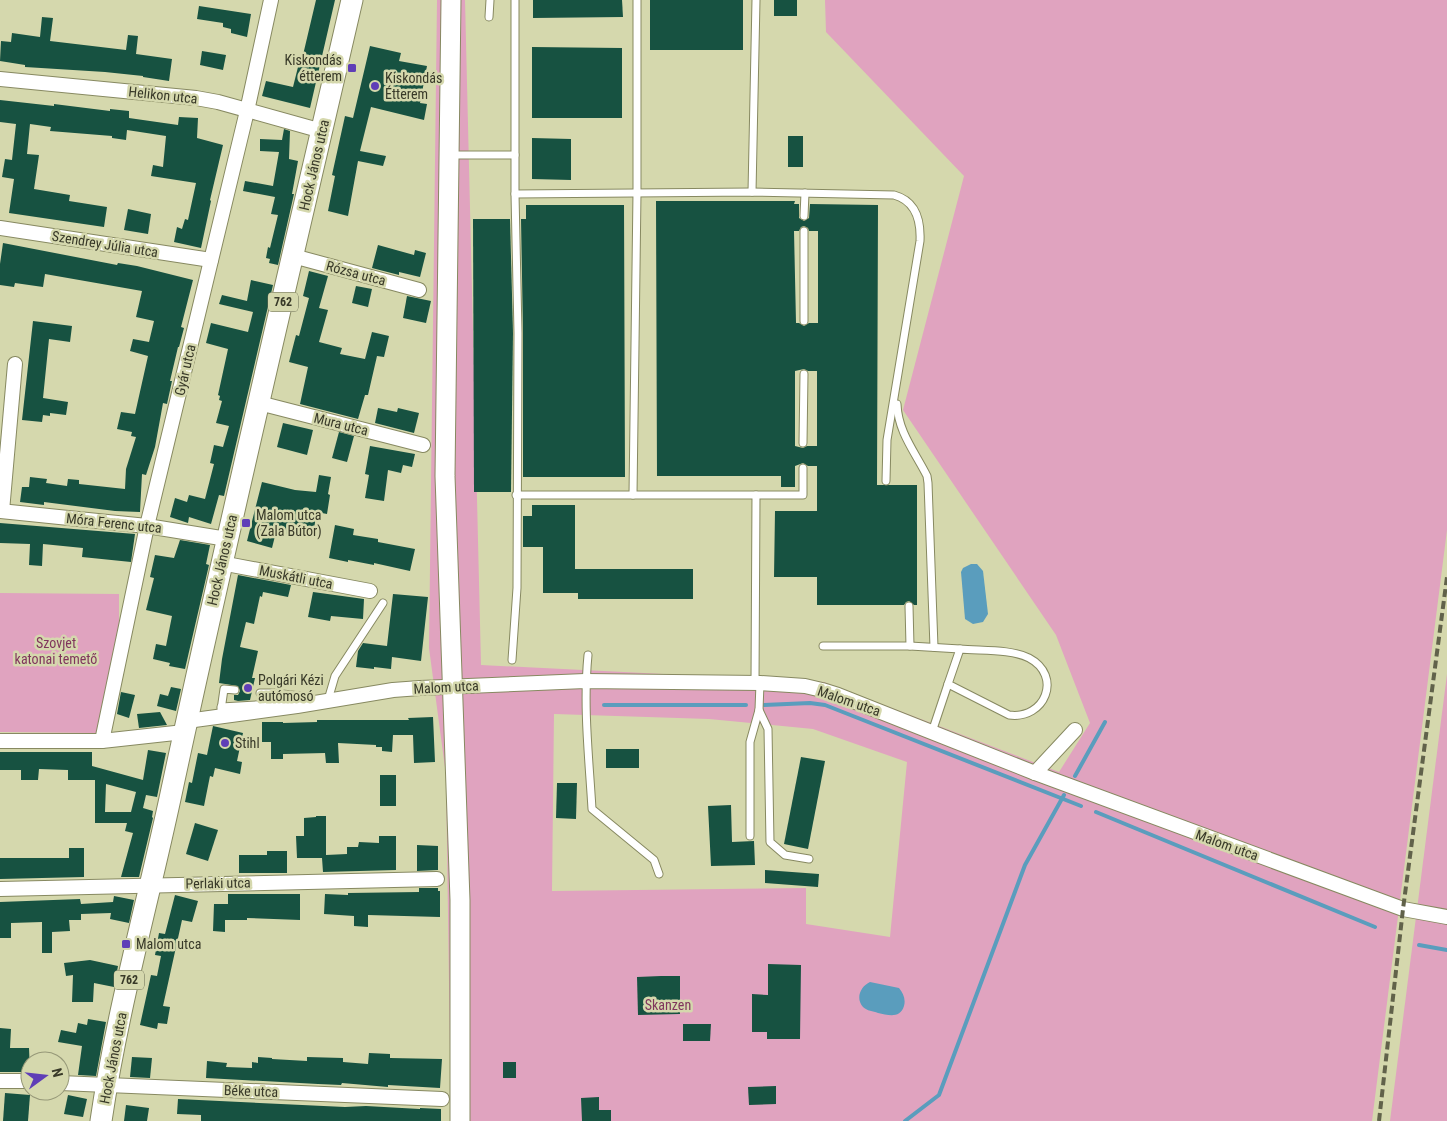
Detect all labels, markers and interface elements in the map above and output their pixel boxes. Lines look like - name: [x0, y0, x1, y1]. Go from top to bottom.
- place label: Kiskondás étterem: [285, 52, 342, 84]
- marker: Kiskondás étterem: [346, 62, 358, 74]
- place label: Kiskondás Étterem: [385, 70, 442, 102]
- marker: Kiskondás Étterem: [369, 80, 381, 92]
- street label: Helikon utca: [128, 83, 198, 107]
- street label: Hock János utca: [296, 118, 332, 212]
- street label: Szendrey Júlia utca: [51, 228, 159, 260]
- street label: Rózsa utca: [325, 257, 387, 289]
- road number: 762: [268, 292, 298, 312]
- street label: Gyár utca: [171, 343, 199, 397]
- street label: Mura utca: [312, 410, 370, 438]
- place label: Malom utca (Zala Bútor): [256, 507, 322, 540]
- street label: Móra Ferenc utca: [65, 510, 163, 536]
- street label: Hock János utca: [204, 513, 240, 607]
- marker: Malom utca (Zala Bútor): [240, 517, 252, 529]
- street label: Muskátli utca: [258, 562, 334, 592]
- park label: Szovjet katonai temető: [15, 635, 97, 667]
- place label: Polgári Kézi autómosó: [258, 672, 324, 704]
- street label: Malom utca: [413, 677, 479, 697]
- marker: Polgári Kézi autómosó: [242, 682, 254, 694]
- street label: Malom utca: [815, 683, 883, 719]
- place label: Stihl: [235, 735, 260, 751]
- marker: Stihl: [219, 737, 231, 749]
- street label: Malom utca: [1194, 826, 1260, 864]
- street label: Perlaki utca: [185, 874, 251, 892]
- place label: Malom utca: [136, 936, 201, 952]
- marker: Malom utca: [120, 938, 132, 950]
- road number: 762: [114, 970, 144, 990]
- park label: Skanzen: [645, 997, 691, 1013]
- street label: Hock János utca: [96, 1011, 130, 1105]
- north arrow: [20, 1051, 70, 1101]
- text: N: [49, 1066, 66, 1079]
- street label: Béke utca: [224, 1082, 278, 1100]

